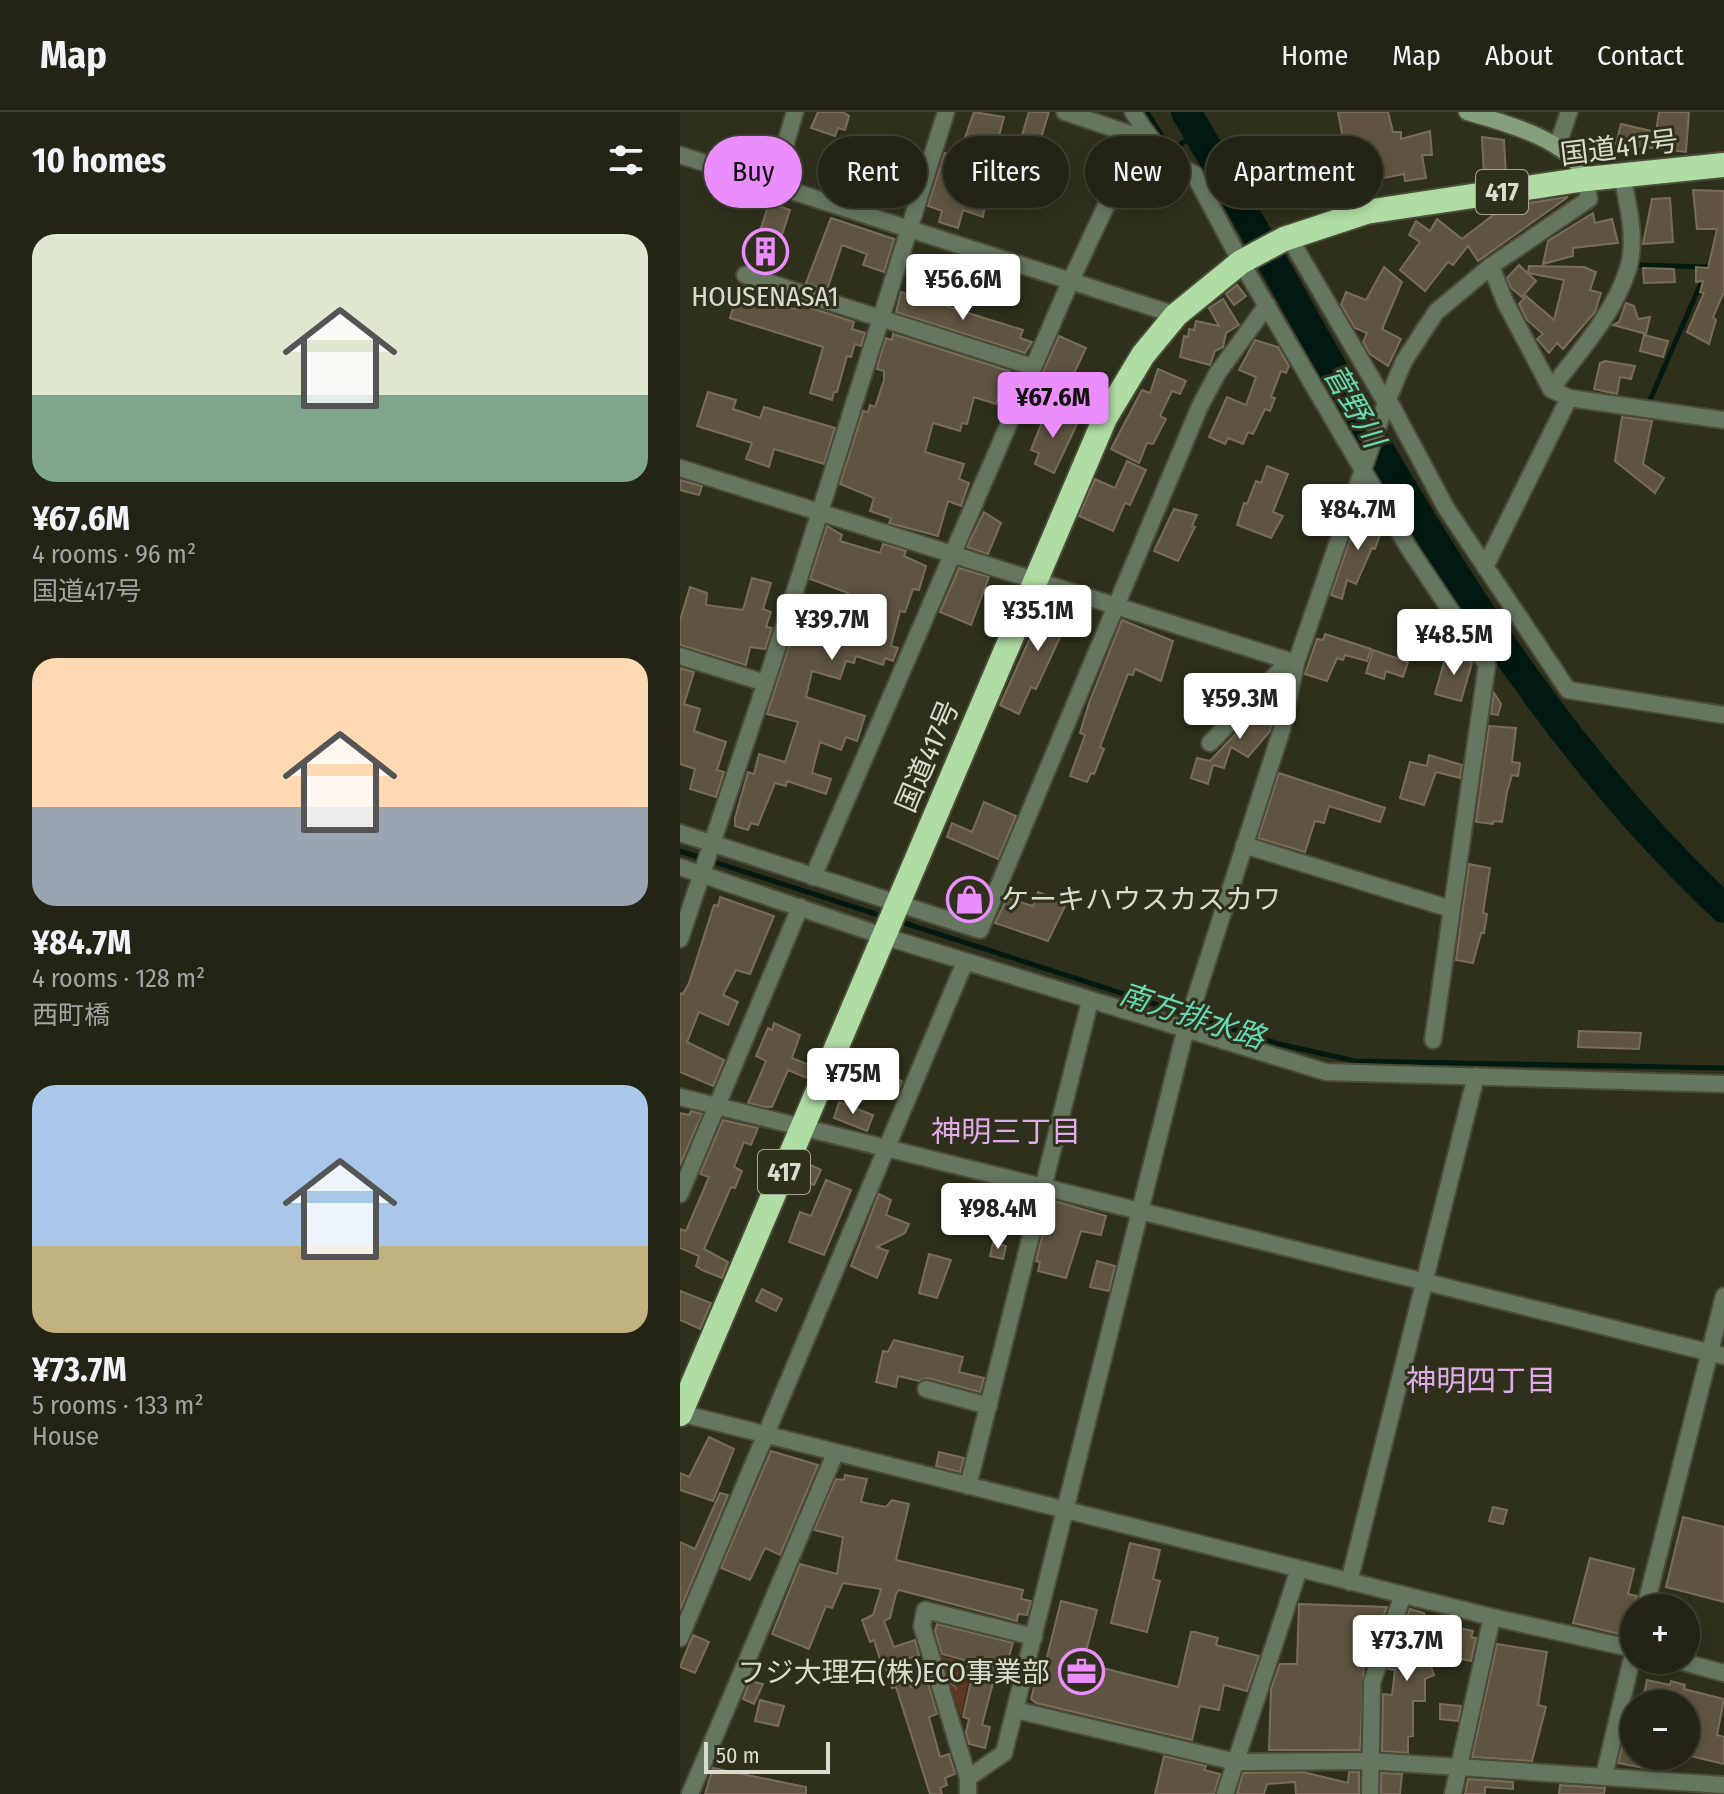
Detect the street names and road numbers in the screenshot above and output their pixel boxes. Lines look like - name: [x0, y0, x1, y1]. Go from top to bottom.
- street label: 国道417号: [1558, 124, 1680, 171]
- road number: 417: [1476, 170, 1528, 214]
- street label: 国道417号: [889, 695, 966, 817]
- road number: 417: [758, 1150, 810, 1194]

